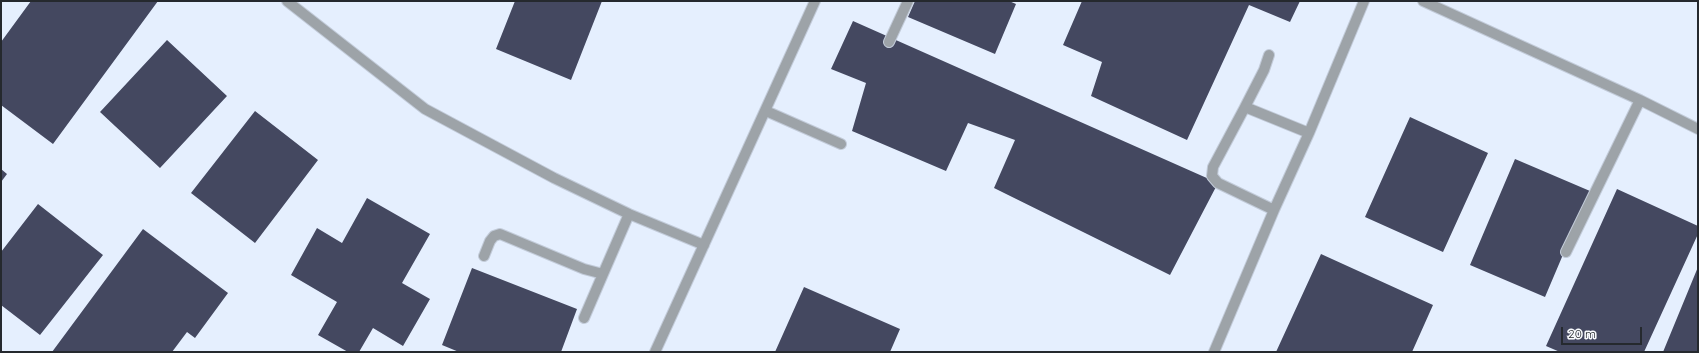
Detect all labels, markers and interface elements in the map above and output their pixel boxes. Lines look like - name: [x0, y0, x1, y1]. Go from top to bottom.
- scale bar: [1563, 319, 1644, 345]
- text: 20 m: [1568, 326, 1596, 341]

